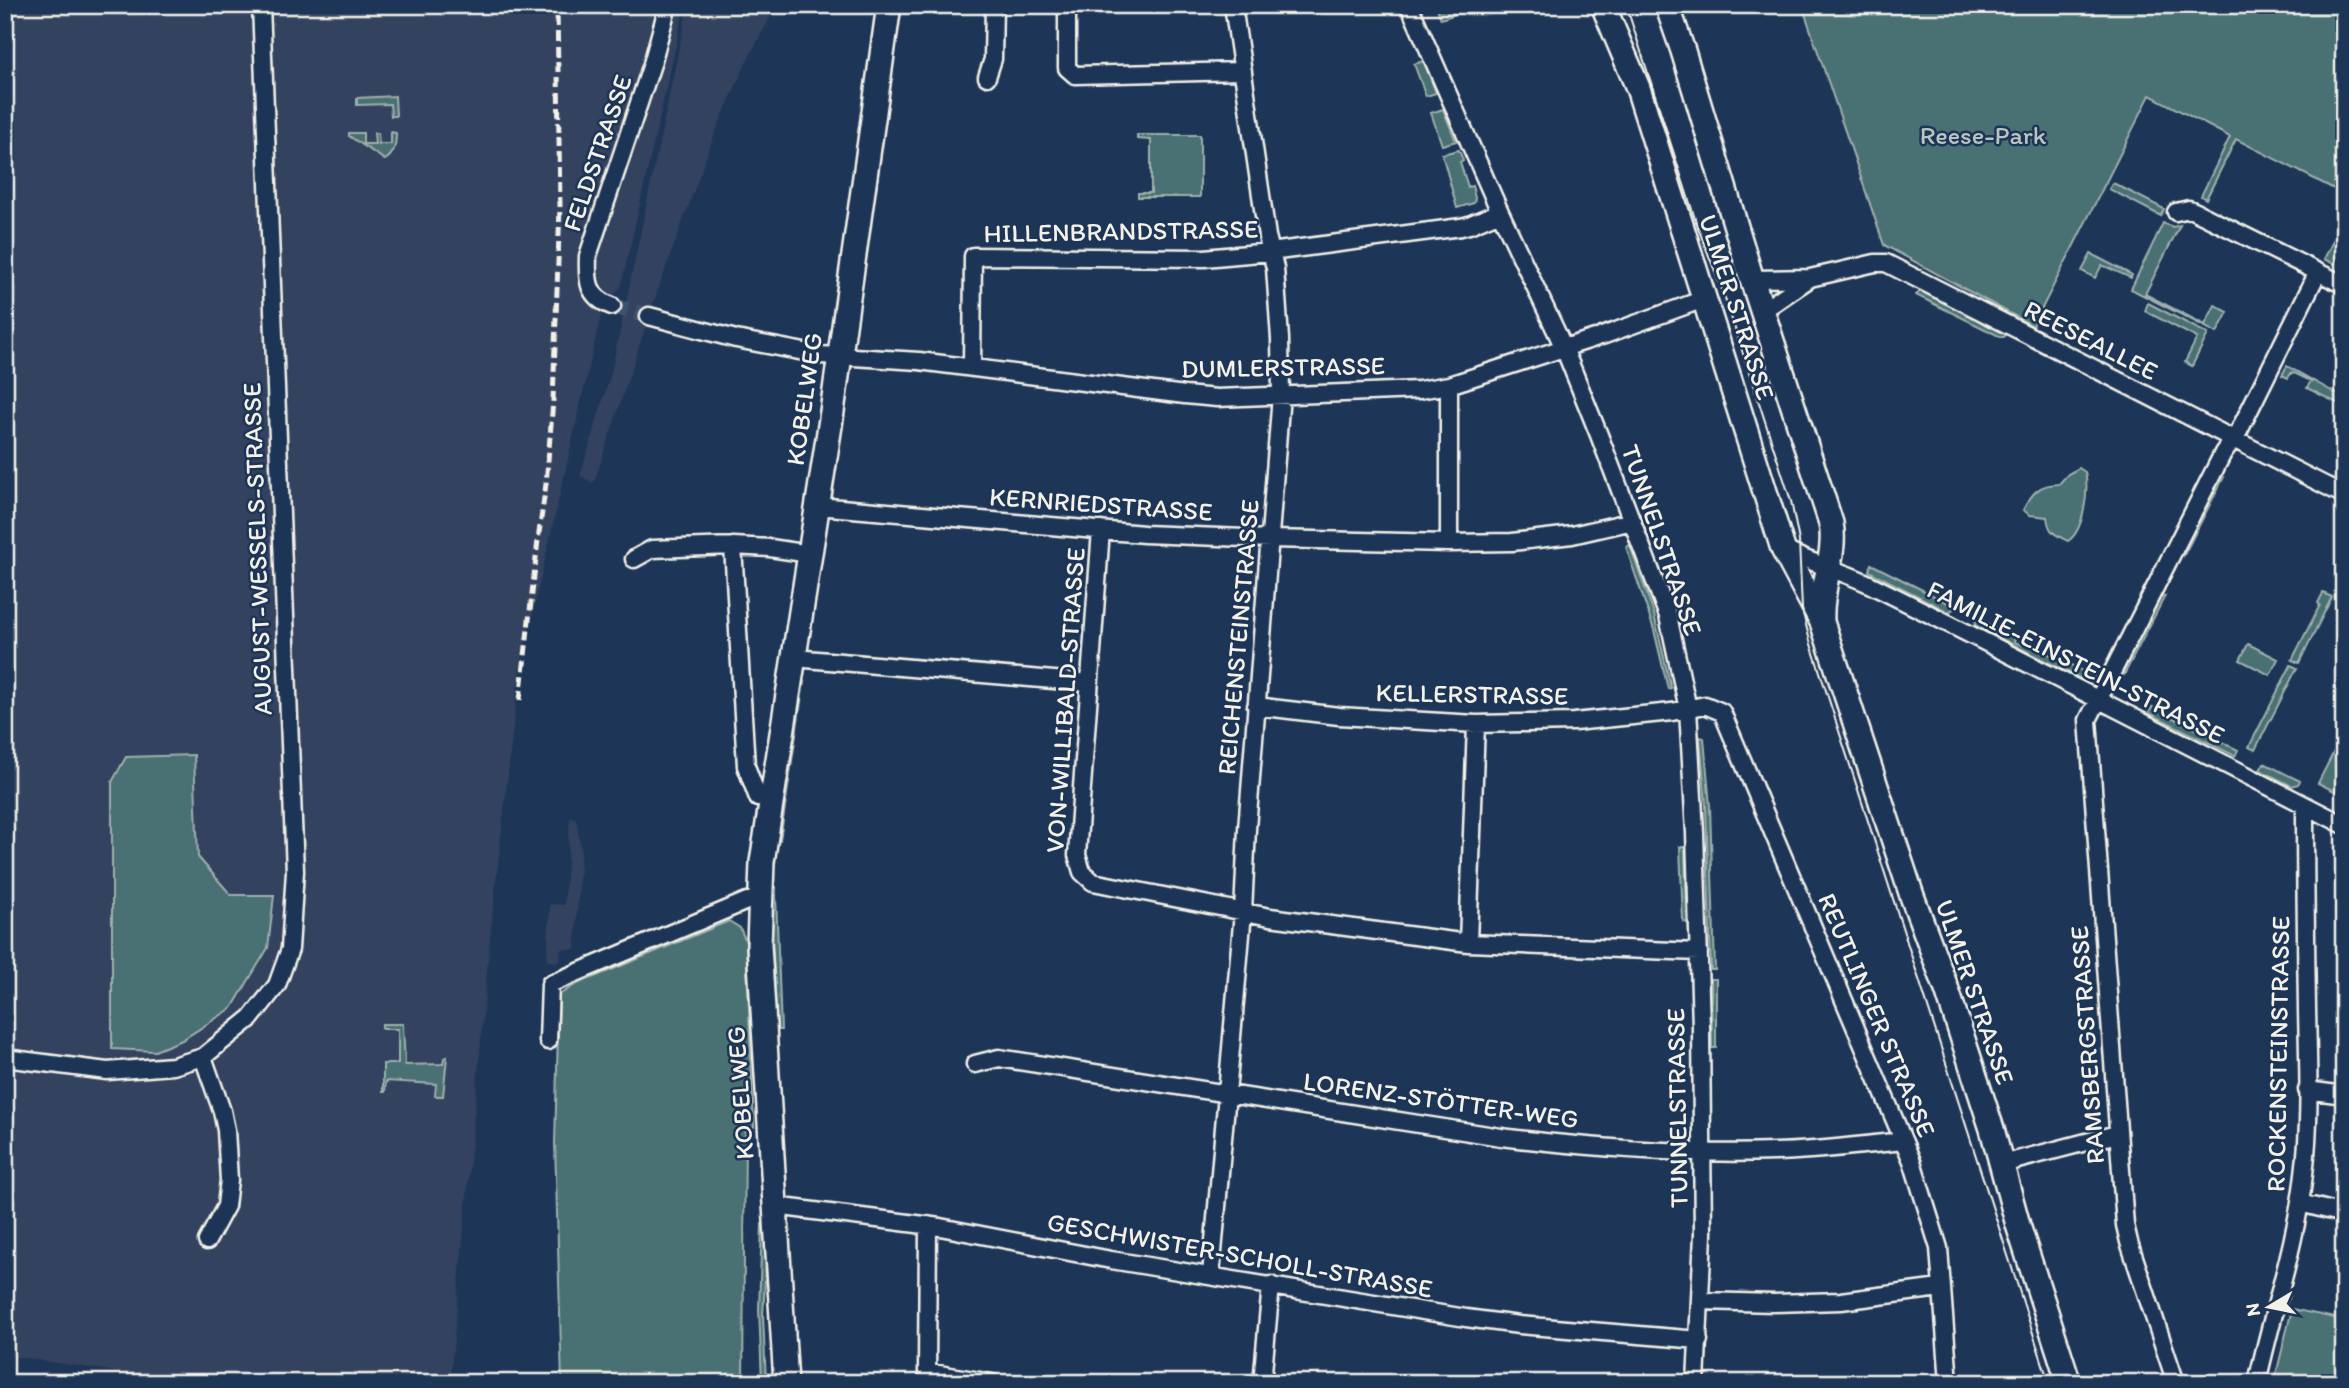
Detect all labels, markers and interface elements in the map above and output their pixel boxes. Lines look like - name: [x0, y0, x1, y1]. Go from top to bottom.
- street label: FELDSTRASSE: [555, 70, 639, 236]
- park label: Reese-Park: [1920, 119, 2047, 151]
- street label: ULMER STRASSE: [1692, 210, 1782, 404]
- street label: HILLENBRANDSTRASSE: [983, 213, 1259, 249]
- street label: REESEALLEE: [2019, 293, 2163, 387]
- street label: KOBELWEG: [779, 331, 829, 467]
- street label: DUMLERSTRASSE: [1181, 349, 1385, 385]
- street label: AUGUST-WESSELS-STRASSE: [235, 382, 279, 716]
- street label: TUNNELSTRASSE: [1614, 440, 1710, 640]
- street label: KERNRIEDSTRASSE: [988, 480, 1214, 528]
- street label: REICHENSTEINSTRASSE: [1210, 498, 1266, 776]
- street label: VON-WILLIBALD-STRASSE: [1038, 546, 1092, 854]
- street label: FAMILIE-EINSTEIN-STRASSE: [1922, 573, 2230, 751]
- street label: KELLERSTRASSE: [1375, 676, 1569, 712]
- street label: REUTLINGER STRASSE: [1811, 888, 1943, 1142]
- street label: ULMER STRASSE: [1928, 895, 2022, 1089]
- street label: ROCKENSTEINSTRASSE: [2260, 916, 2296, 1192]
- street label: RAMSBERGSTRASSE: [2063, 925, 2111, 1165]
- street label: TUNNELSTRASSE: [1659, 1008, 1695, 1208]
- street label: KOBELWEG: [719, 1025, 761, 1161]
- street label: LORENZ-STÖTTER-WEG: [1301, 1065, 1581, 1135]
- street label: GESCHWISTER-SCHOLL-STRASSE: [1045, 1205, 1435, 1305]
- north arrow: [2234, 1272, 2304, 1342]
- text: N: [2240, 1302, 2265, 1318]

